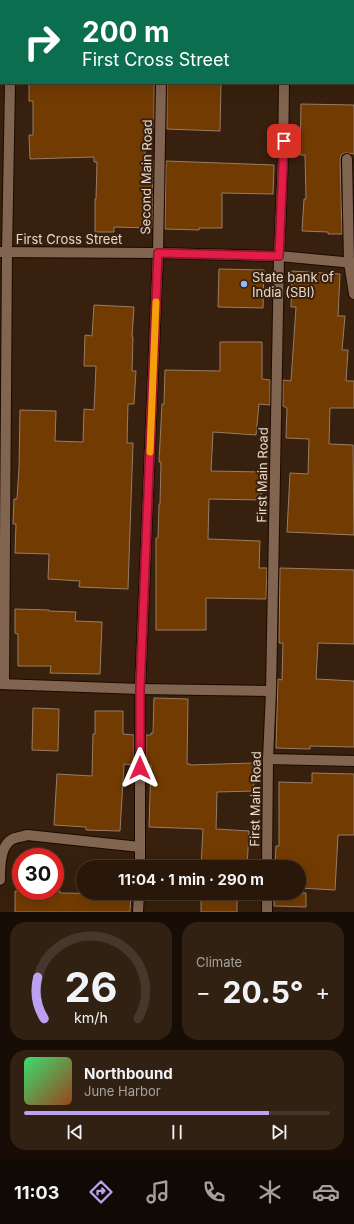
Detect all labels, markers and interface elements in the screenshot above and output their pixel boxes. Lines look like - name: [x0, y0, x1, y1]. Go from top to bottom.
- text: 200 m: [82, 15, 170, 49]
- icon: right: [16, 16, 68, 68]
- text: First Cross Street: [82, 49, 230, 70]
- street label: Second Main Road: [137, 119, 155, 235]
- pin: [267, 124, 301, 158]
- icon: arrive: [273, 130, 295, 152]
- street label: First Cross Street: [16, 231, 122, 247]
- place label: State bank of India (SBI): [252, 269, 334, 300]
- marker: State bank of India (SBI): [239, 279, 249, 289]
- street label: First Main Road: [253, 427, 271, 523]
- position arrow: [119, 747, 161, 789]
- street label: First Main Road: [246, 751, 264, 847]
- speed limit sign: 30: [12, 848, 64, 900]
- text: 11:04 · 1 min · 290 m: [118, 870, 264, 889]
- text: Climate: [196, 954, 242, 970]
- text: 26: [64, 962, 118, 1012]
- text: 20.5°: [223, 974, 303, 1010]
- text: −: [196, 979, 211, 1005]
- text: +: [315, 979, 330, 1005]
- text: km/h: [74, 1009, 108, 1026]
- text: Northbound: [84, 1064, 173, 1083]
- text: June Harbor: [84, 1083, 161, 1099]
- icon: previous: [64, 1121, 86, 1143]
- icon: pause: [166, 1121, 188, 1143]
- icon: next: [268, 1121, 290, 1143]
- icon: directions: [87, 1178, 115, 1206]
- icon: music: [144, 1178, 172, 1206]
- icon: phone: [200, 1178, 228, 1206]
- icon: climate: [256, 1178, 284, 1206]
- icon: car: [312, 1178, 340, 1206]
- text: 11:03: [14, 1182, 59, 1203]

